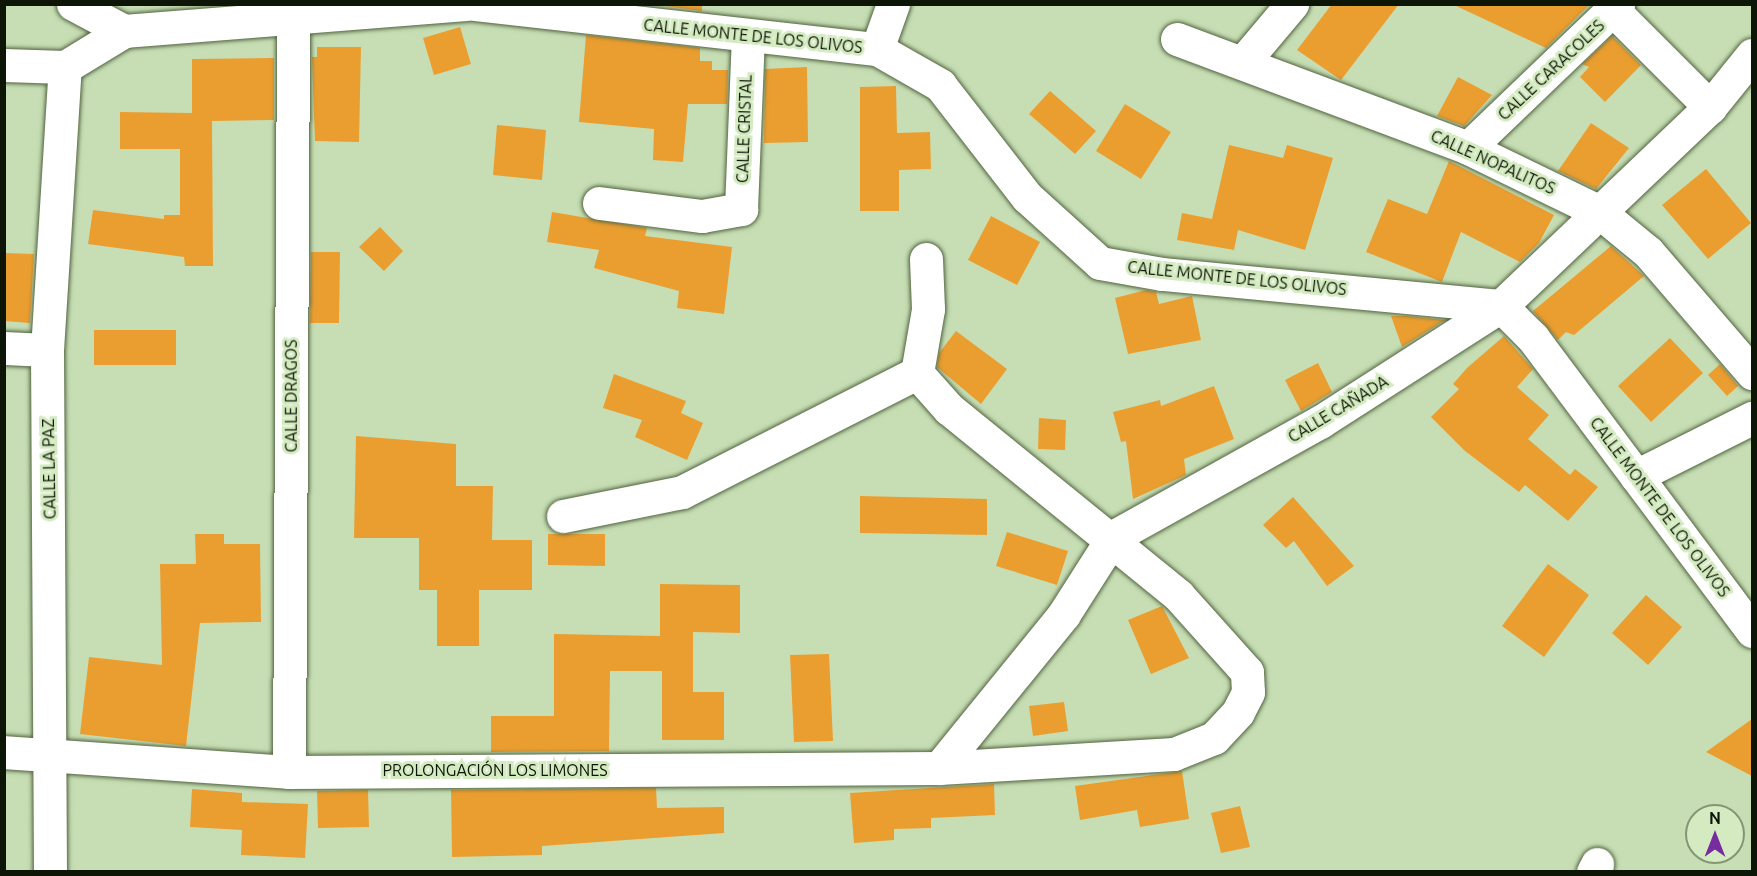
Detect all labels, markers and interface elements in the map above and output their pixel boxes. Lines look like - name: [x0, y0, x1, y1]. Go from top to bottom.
- street label: CALLE MONTE DE LOS OLIVOS: [642, 15, 864, 57]
- street label: CALLE CARACOLES: [1494, 16, 1608, 124]
- street label: CALLE CRISTAL: [733, 75, 755, 183]
- street label: CALLE NOPALITOS: [1428, 126, 1558, 198]
- street label: CALLE MONTE DE LOS OLIVOS: [1126, 257, 1348, 299]
- street label: CALLE DRAGOS: [281, 340, 301, 452]
- street label: CALLE CAÑADA: [1284, 372, 1392, 446]
- street label: CALLE MONTE DE LOS OLIVOS: [1586, 413, 1734, 601]
- street label: CALLE LA PAZ: [39, 418, 59, 520]
- street label: PROLONGACIÓN LOS LIMONES: [382, 760, 608, 780]
- north arrow: [1685, 804, 1745, 864]
- text: N: [1709, 809, 1721, 827]

